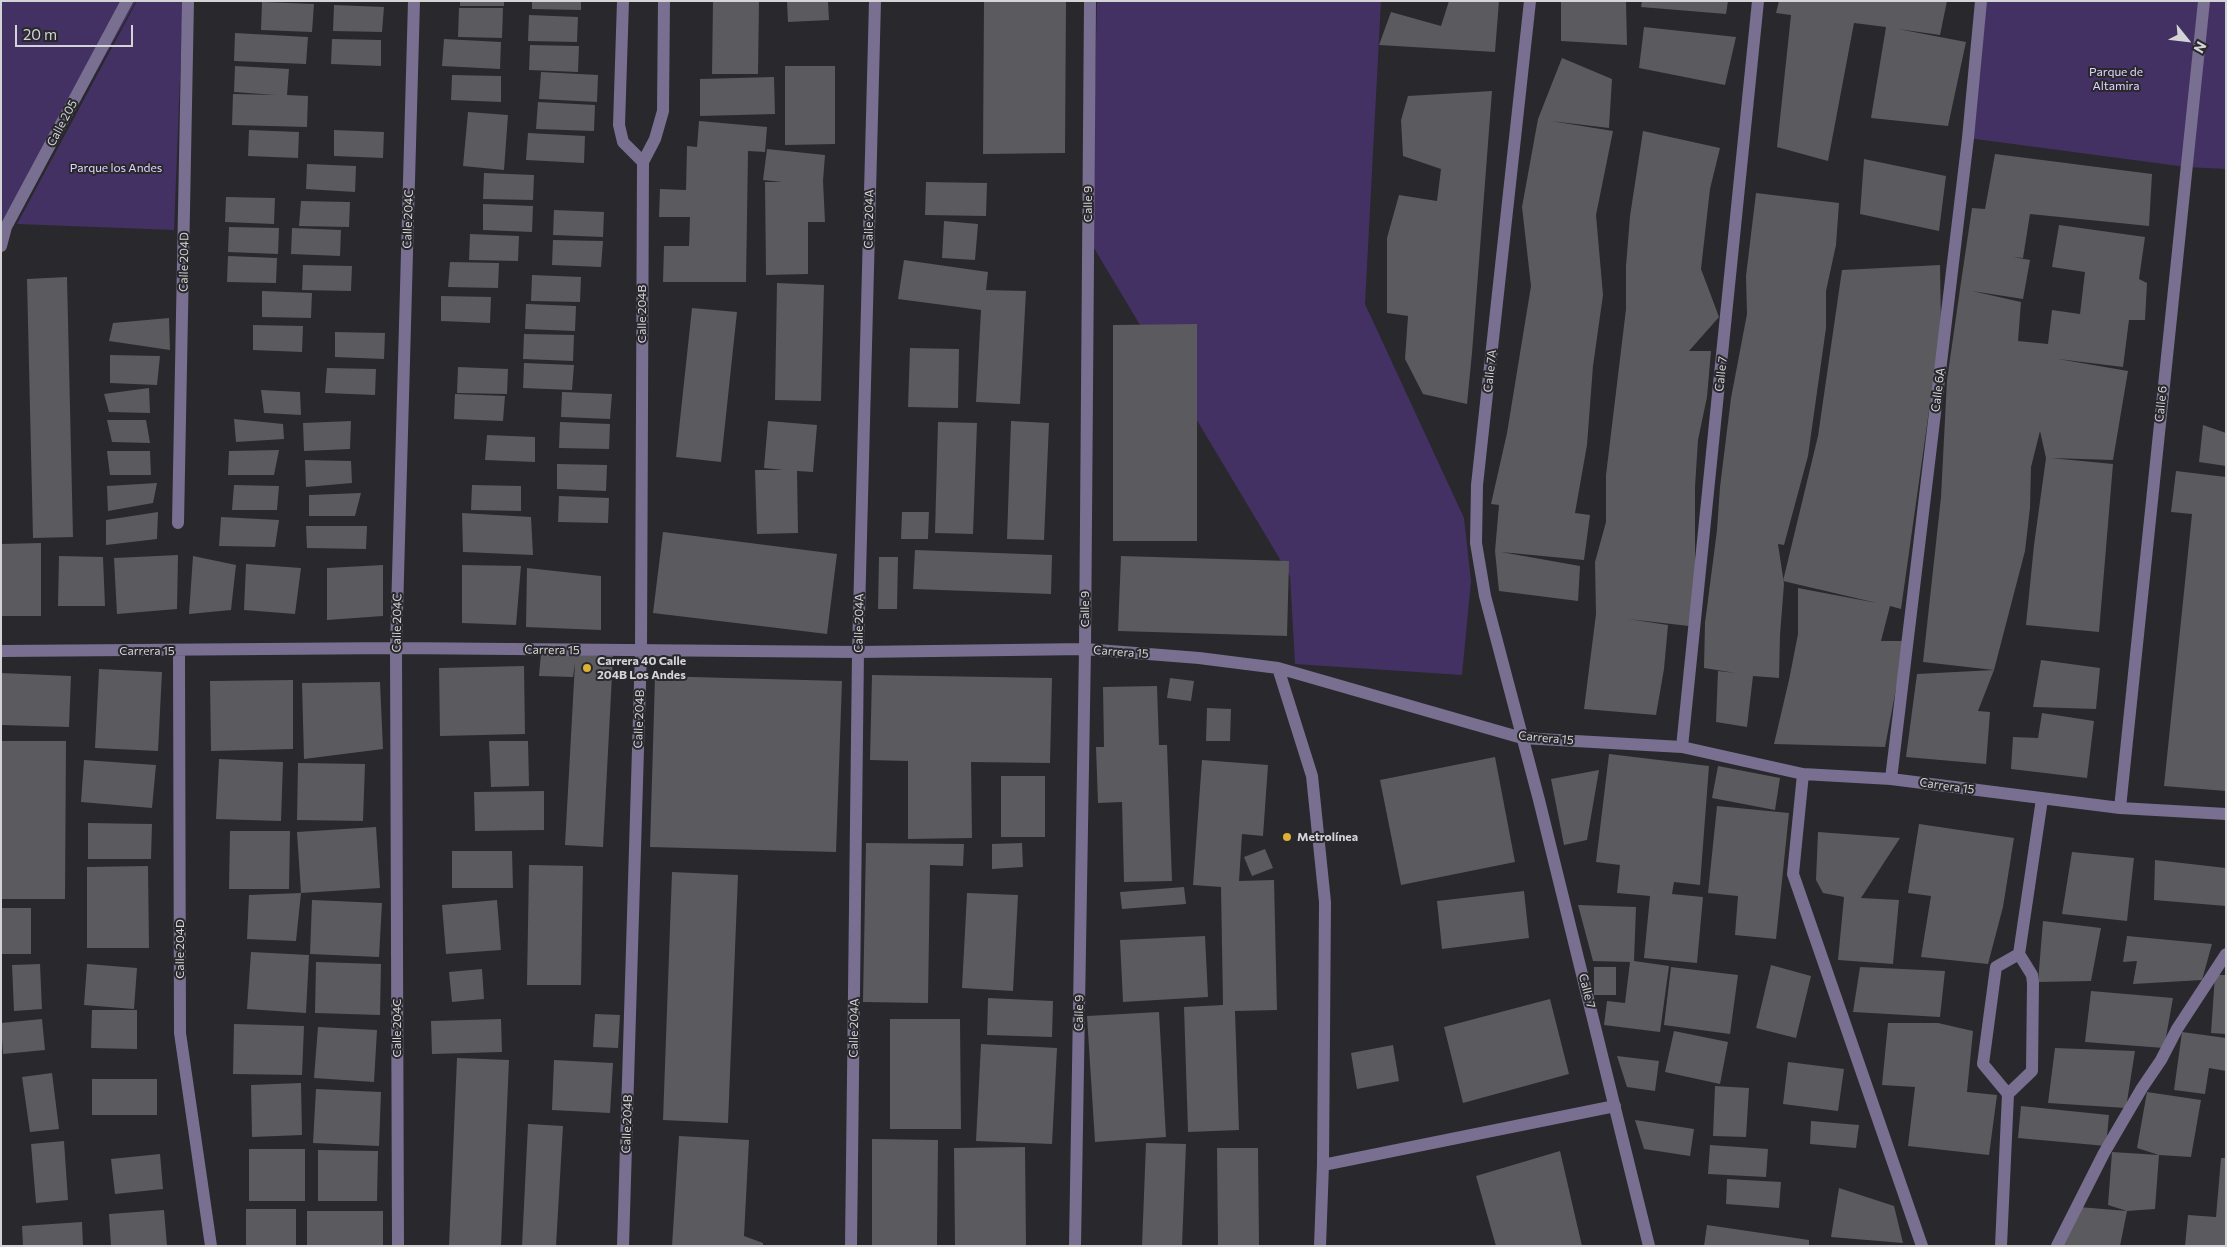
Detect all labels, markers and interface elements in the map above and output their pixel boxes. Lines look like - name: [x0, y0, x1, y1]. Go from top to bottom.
- scale bar: [18, 15, 135, 47]
- north arrow: [2162, 15, 2212, 65]
- text: 20 m: [23, 25, 57, 43]
- text: N: [2191, 39, 2211, 56]
- park label: Parque de Altamira: [2089, 65, 2143, 93]
- street label: Calle 205: [44, 97, 80, 149]
- park label: Parque los Andes: [70, 161, 162, 175]
- street label: Calle 9: [1081, 186, 1095, 222]
- street label: Calle 204C: [400, 189, 416, 249]
- street label: Calle 204A: [861, 189, 877, 249]
- street label: Calle 204D: [176, 232, 192, 292]
- street label: Calle 204B: [635, 285, 649, 343]
- street label: Calle 7A: [1481, 349, 1499, 393]
- street label: Calle 7: [1712, 356, 1730, 392]
- street label: Calle 6A: [1928, 367, 1948, 413]
- street label: Calle 6: [2152, 385, 2170, 423]
- street label: Calle 9: [1078, 591, 1092, 627]
- street label: Calle 204C: [389, 593, 405, 653]
- street label: Calle 204A: [851, 593, 867, 653]
- street label: Carrera 15: [524, 642, 580, 658]
- street label: Carrera 15: [1093, 643, 1149, 661]
- street label: Carrera 15: [119, 644, 175, 658]
- place label: Carrera 40 Calle 204B Los Andes: [597, 654, 686, 682]
- marker: Carrera 40 Calle 204B Los Andes: [581, 662, 593, 674]
- street label: Calle 204B: [631, 689, 647, 749]
- street label: Carrera 15: [1518, 728, 1574, 748]
- street label: Carrera 15: [1919, 775, 1975, 797]
- place label: Metrolínea: [1297, 830, 1358, 844]
- marker: Metrolínea: [1281, 831, 1293, 843]
- street label: Calle 204D: [173, 919, 187, 979]
- street label: Calle 7: [1576, 972, 1598, 1010]
- street label: Calle 9: [1071, 995, 1087, 1031]
- street label: Calle 204C: [390, 998, 404, 1058]
- street label: Calle 204A: [846, 998, 862, 1058]
- street label: Calle 204B: [619, 1094, 635, 1154]

